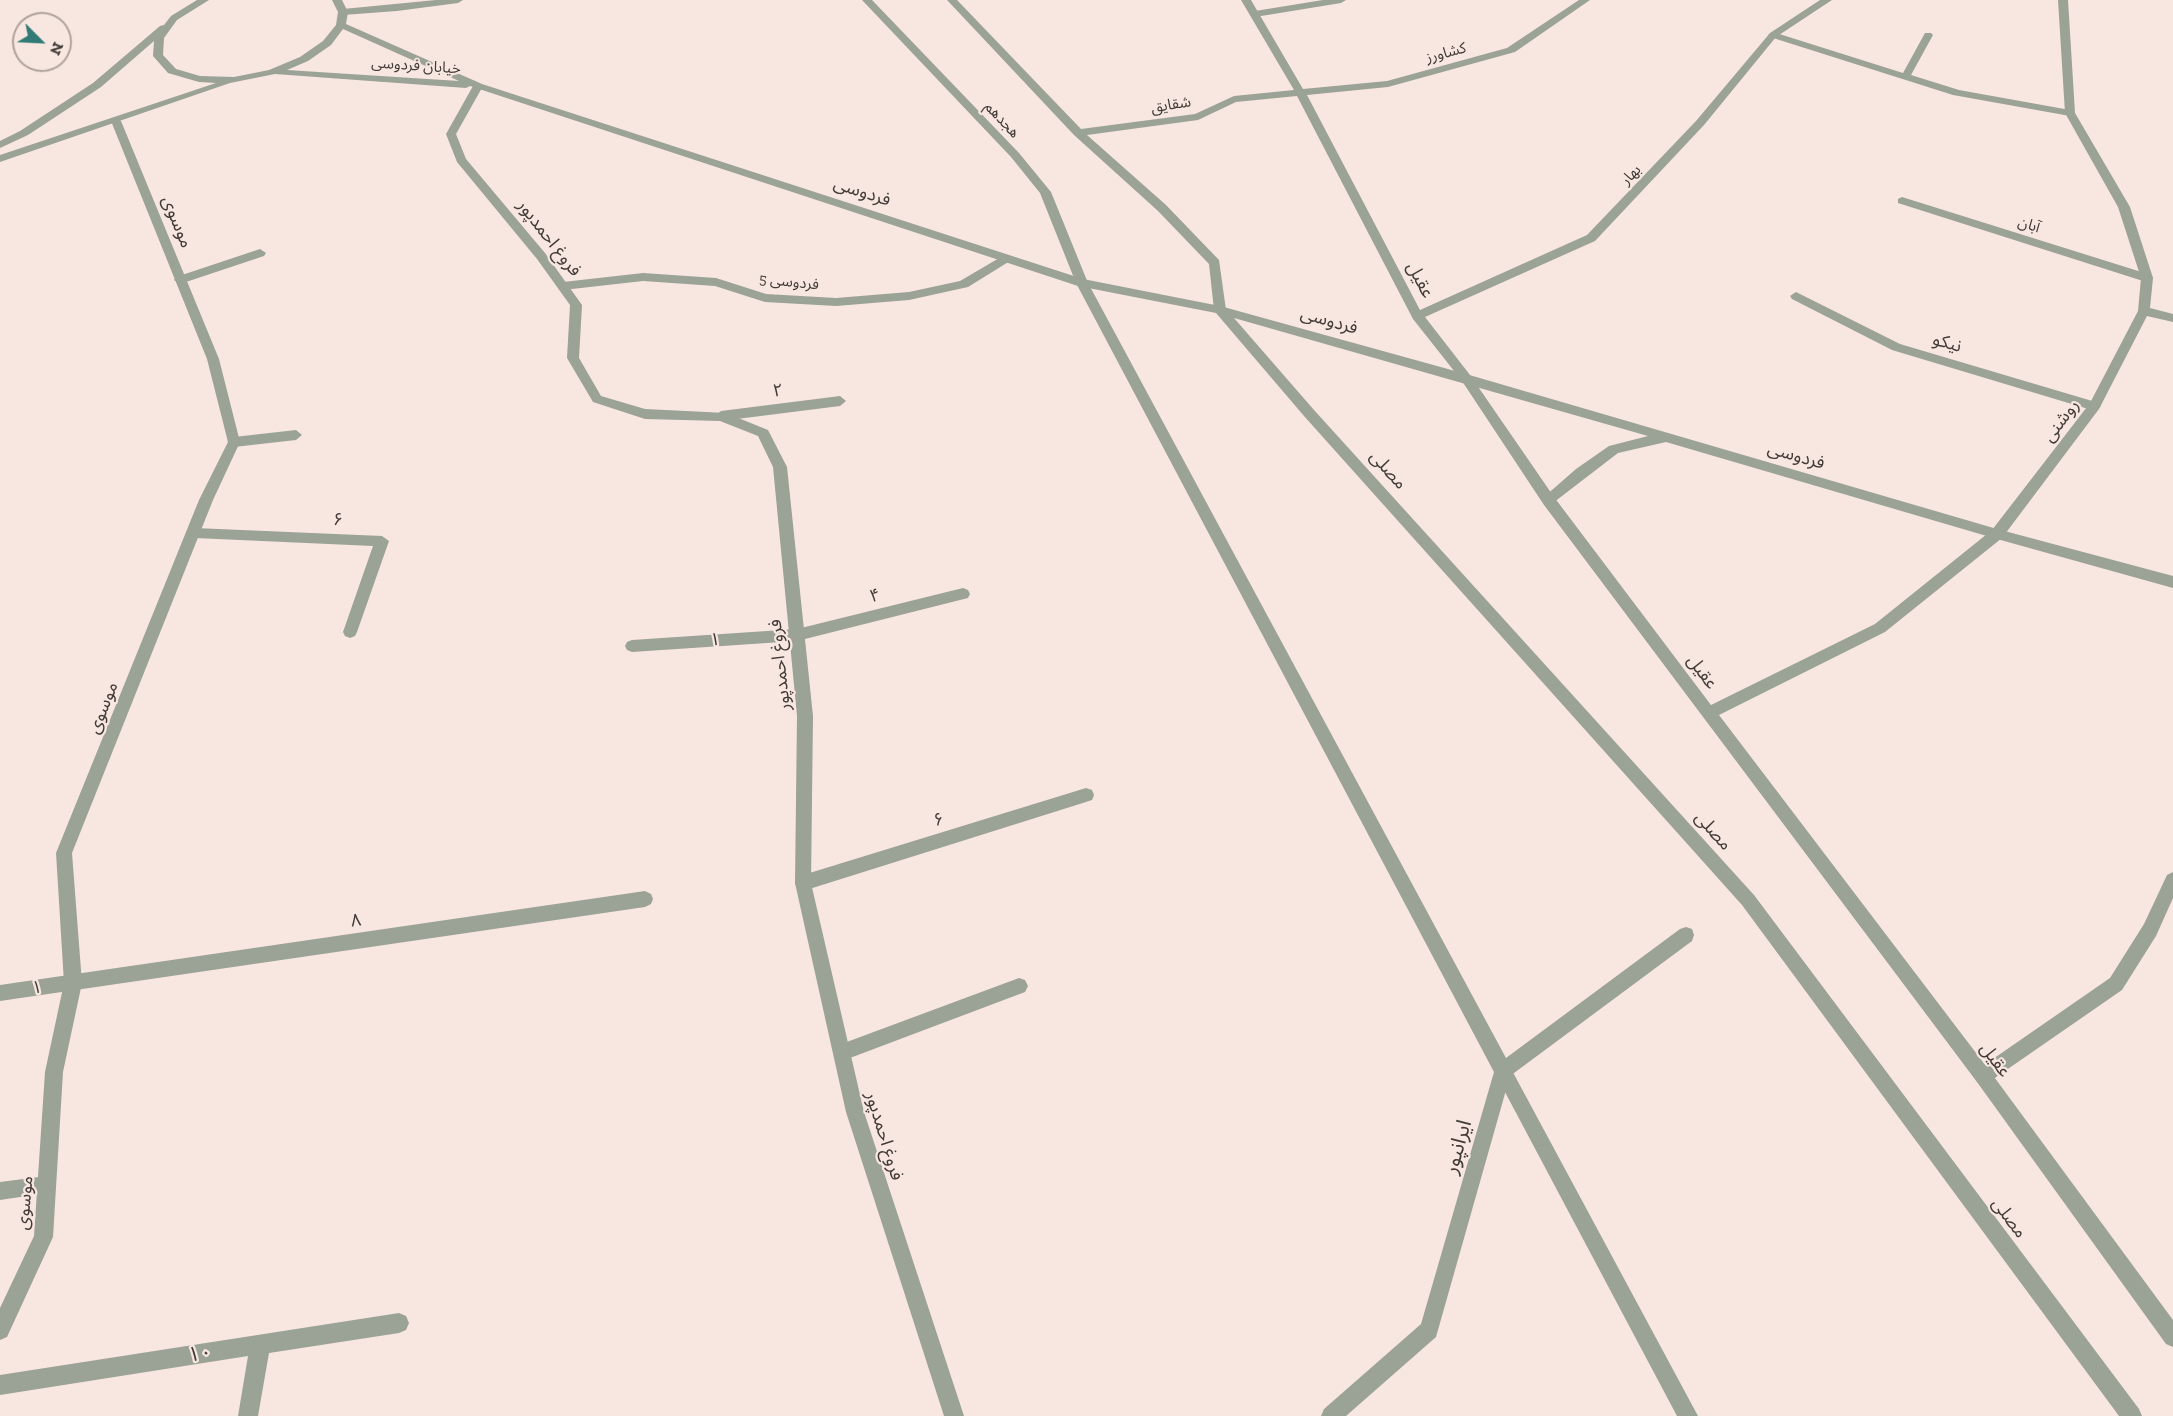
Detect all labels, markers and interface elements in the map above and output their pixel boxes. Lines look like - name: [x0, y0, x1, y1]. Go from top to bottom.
- north arrow: [12, 12, 72, 72]
- text: N: [46, 39, 68, 58]
- street label: کشاورز: [1424, 39, 1468, 67]
- street label: خیابان فردوسی: [371, 54, 461, 78]
- street label: شقایق: [1150, 93, 1192, 117]
- street label: هجدهم: [981, 98, 1023, 142]
- street label: بهار: [1617, 161, 1645, 189]
- street label: فردوسی: [831, 173, 893, 211]
- street label: موسوی: [157, 193, 197, 251]
- street label: فروغ احمدپور: [512, 195, 586, 281]
- street label: آبان: [2016, 213, 2042, 237]
- street label: عقیل: [1402, 258, 1438, 302]
- street label: 5 فردوسی: [758, 270, 820, 294]
- street label: فردوسی: [1298, 303, 1360, 339]
- street label: نیکو: [1930, 329, 1964, 357]
- street label: ۲: [772, 380, 784, 402]
- street label: روشنی: [2038, 395, 2084, 447]
- street label: فردوسی: [1765, 438, 1827, 474]
- street label: مصلی: [1365, 446, 1411, 494]
- street label: ۶: [332, 509, 344, 531]
- street label: ۴: [867, 584, 883, 608]
- street label: فروغ احمدپور: [764, 618, 796, 712]
- street label: ۱: [709, 629, 721, 651]
- street label: عقیل: [1682, 650, 1722, 694]
- street label: موسوی: [83, 679, 123, 737]
- street label: مصلی: [1690, 807, 1736, 855]
- street label: ۶: [931, 808, 947, 832]
- street label: ۸: [349, 910, 363, 932]
- street label: ۱: [30, 977, 44, 999]
- street label: عقیل: [1975, 1038, 2015, 1082]
- street label: فروغ احمدپور: [860, 1089, 908, 1183]
- street label: ایرانپور: [1438, 1117, 1478, 1177]
- street label: موسوی: [12, 1175, 38, 1231]
- street label: مصلی: [1987, 1193, 2031, 1243]
- street label: ۱۰: [186, 1340, 214, 1368]

